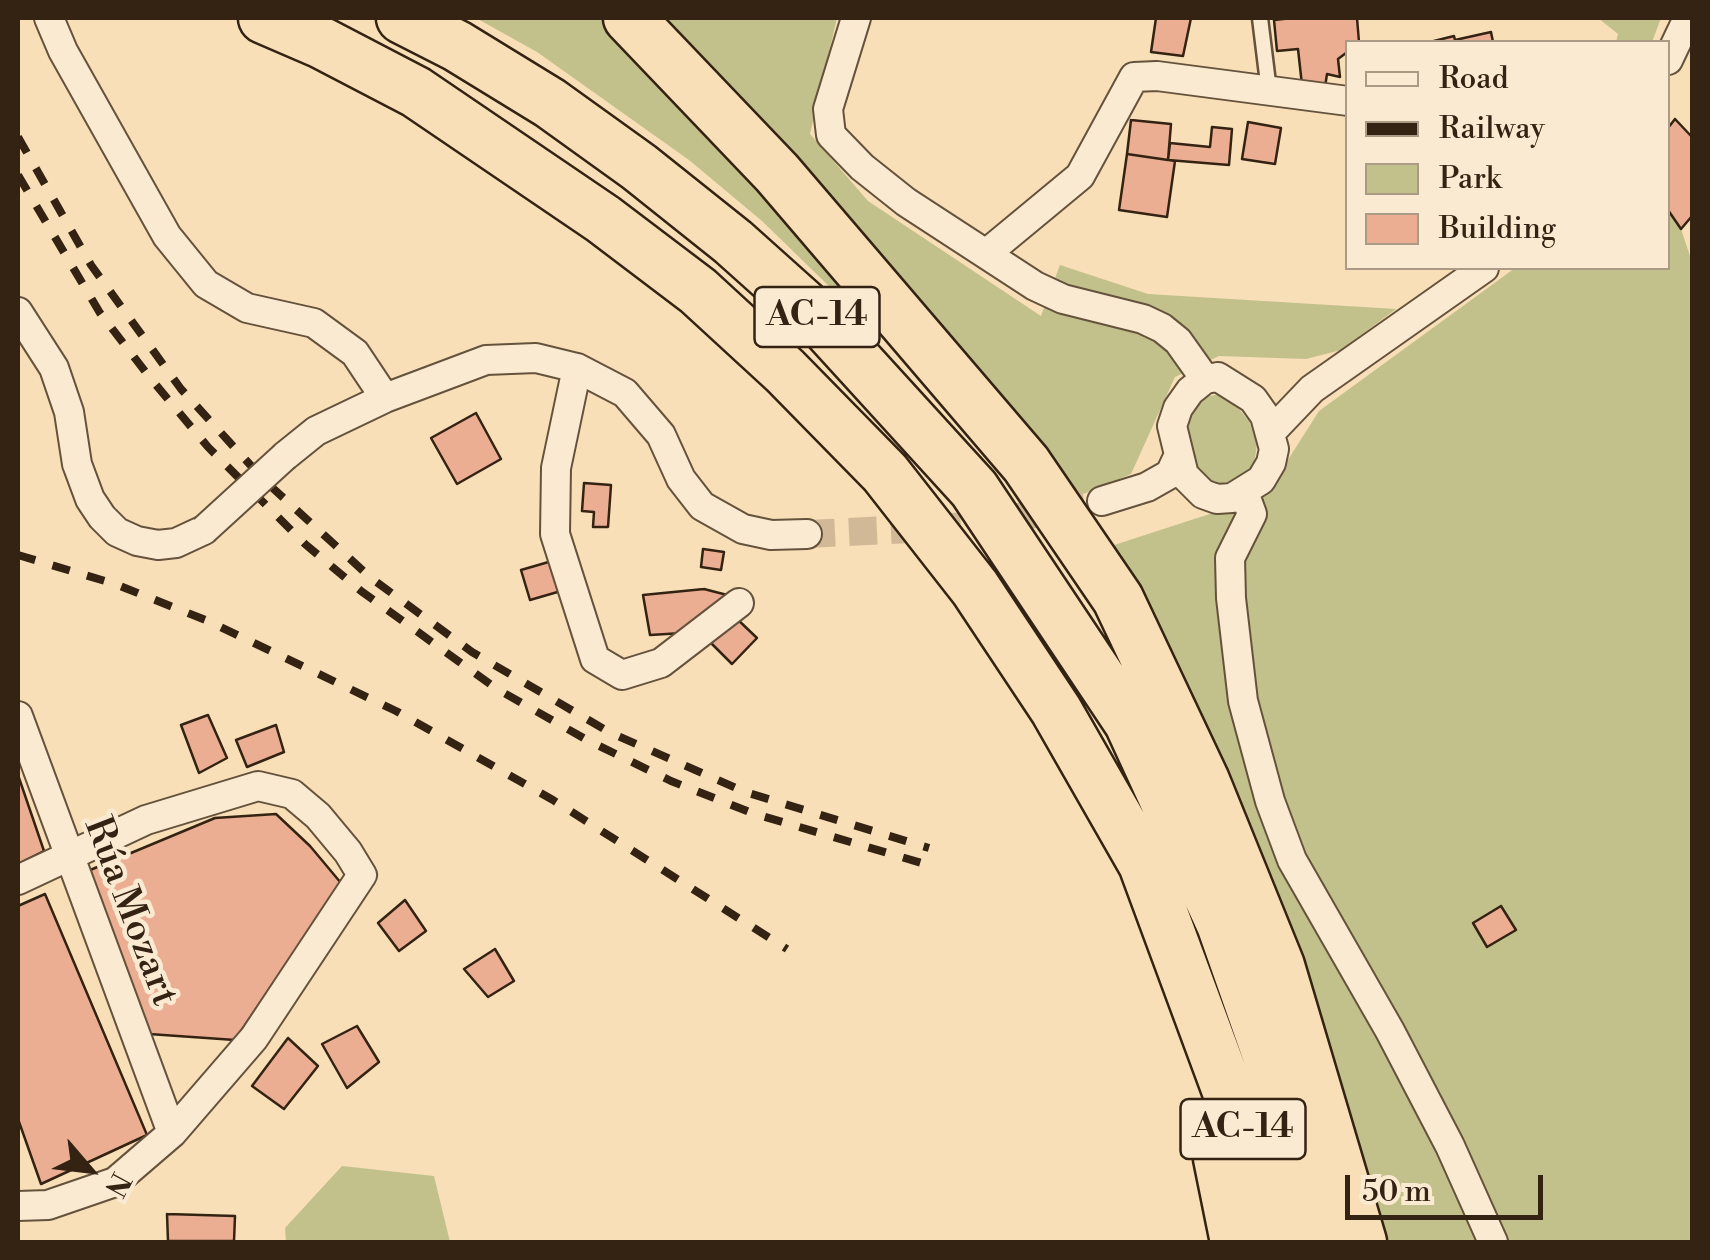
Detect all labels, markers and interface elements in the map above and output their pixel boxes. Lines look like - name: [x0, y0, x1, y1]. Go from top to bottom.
- legend: [1345, 40, 1670, 270]
- text: Road: [1439, 60, 1509, 98]
- text: Railway: [1439, 110, 1545, 148]
- text: Park: [1439, 160, 1501, 198]
- text: Building: [1439, 210, 1556, 248]
- road number: AC-14: [754, 287, 880, 347]
- street label: Rúa Mozart: [72, 811, 186, 1013]
- road number: AC-14: [1180, 1099, 1306, 1159]
- north arrow: [40, 1120, 140, 1220]
- scale bar: [1350, 1155, 1548, 1217]
- text: N: [96, 1166, 138, 1202]
- text: 50 m: [1362, 1173, 1431, 1211]

